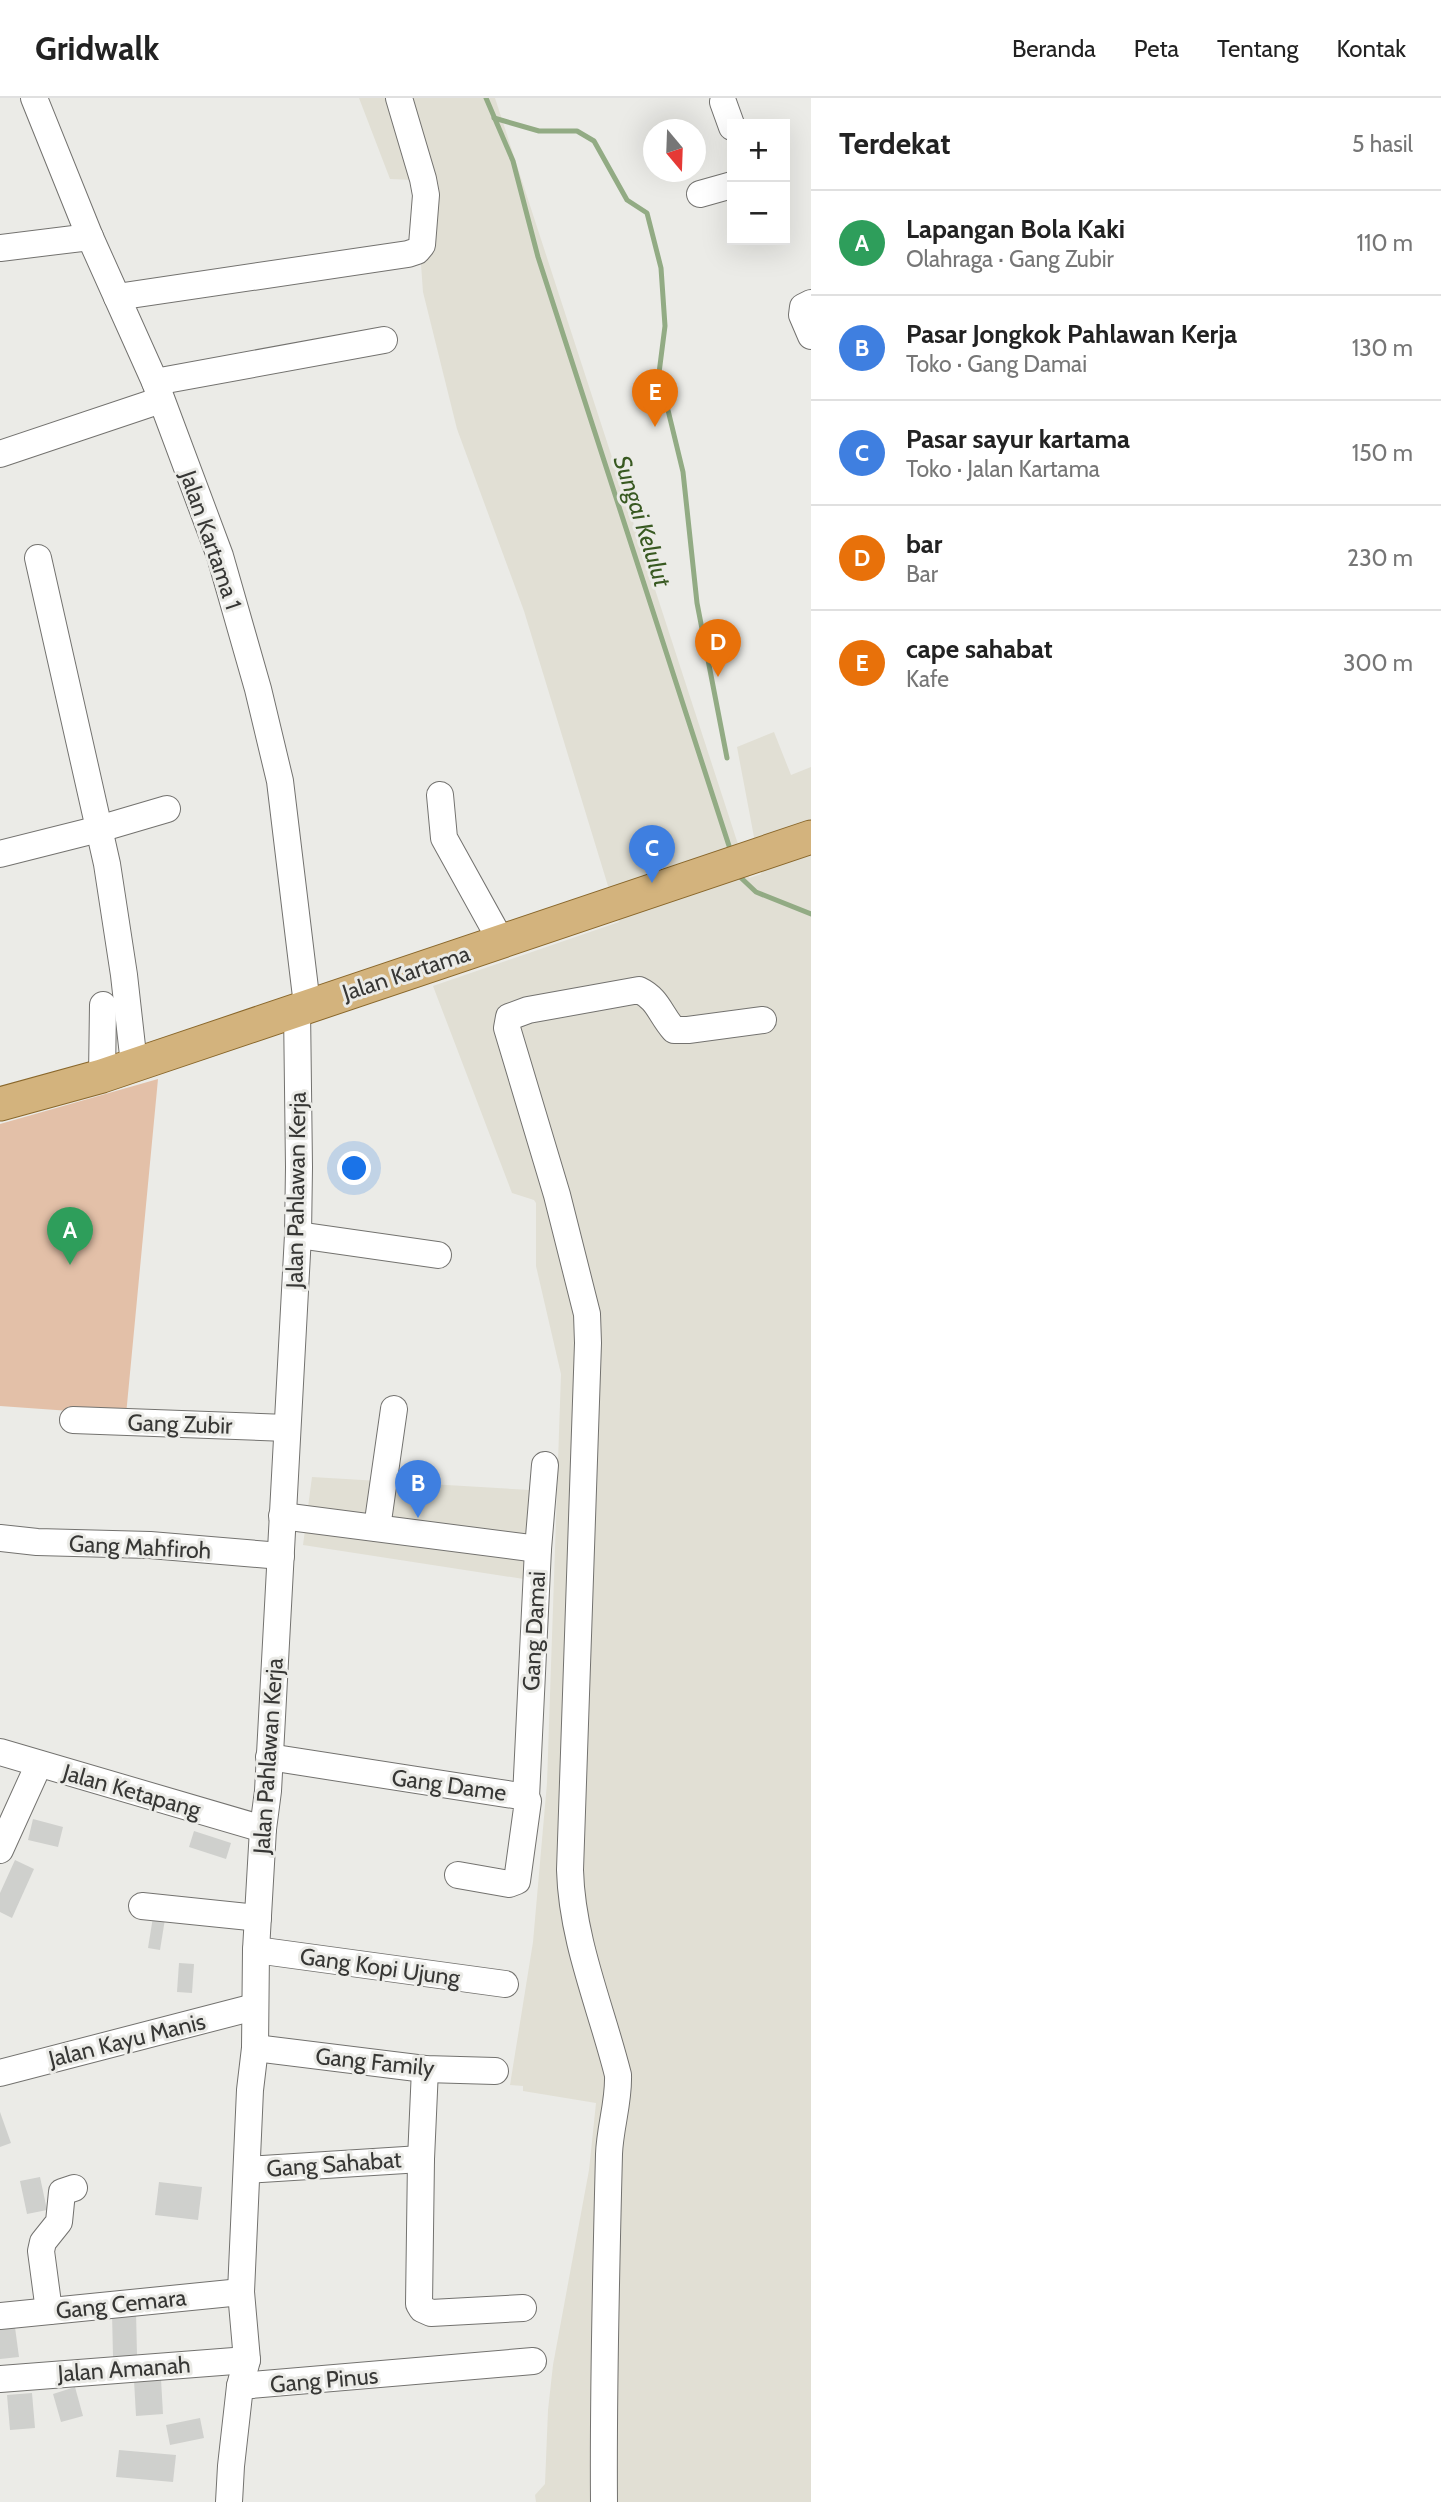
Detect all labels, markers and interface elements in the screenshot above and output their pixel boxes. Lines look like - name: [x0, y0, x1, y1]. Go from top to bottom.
- text: Gridwalk: [35, 28, 159, 68]
- text: Beranda: [1012, 34, 1096, 63]
- text: Peta: [1134, 34, 1179, 63]
- text: Tentang: [1217, 34, 1298, 63]
- text: Kontak: [1336, 34, 1406, 63]
- north arrow: [643, 119, 706, 182]
- map controls: [727, 119, 790, 245]
- button: +: [727, 119, 790, 182]
- text: Terdekat: [839, 125, 951, 162]
- text: 5 hasil: [1352, 130, 1413, 158]
- button: −: [727, 182, 790, 245]
- text: Lapangan Bola Kaki: [906, 213, 1125, 245]
- text: A: [855, 229, 869, 257]
- text: 110 m: [1357, 229, 1413, 257]
- text: Olahraga · Gang Zubir: [906, 245, 1114, 273]
- text: Pasar Jongkok Pahlawan Kerja: [906, 318, 1237, 350]
- text: B: [855, 334, 869, 362]
- text: 130 m: [1352, 334, 1413, 362]
- text: Toko · Gang Damai: [906, 350, 1087, 378]
- pin: E: [632, 369, 678, 427]
- text: Pasar sayur kartama: [906, 423, 1130, 455]
- text: C: [855, 439, 869, 467]
- text: 150 m: [1352, 439, 1413, 467]
- water label: Sungai Kelulut: [608, 452, 678, 591]
- text: Toko · Jalan Kartama: [906, 455, 1100, 483]
- street label: Jalan Kartama 1: [174, 466, 248, 613]
- text: bar: [906, 528, 942, 560]
- text: D: [854, 544, 870, 572]
- text: 230 m: [1347, 544, 1413, 572]
- text: Bar: [906, 560, 938, 588]
- pin: D: [695, 619, 741, 677]
- text: cape sahabat: [906, 633, 1053, 665]
- text: E: [855, 649, 869, 677]
- text: 300 m: [1343, 649, 1413, 677]
- text: Kafe: [906, 665, 949, 693]
- pin: C: [629, 825, 675, 883]
- street label: Jalan Kartama: [338, 939, 473, 1007]
- street label: Jalan Pahlawan Kerja: [280, 1091, 312, 1290]
- your location: [337, 1151, 371, 1185]
- pin: A: [47, 1207, 93, 1265]
- street label: Gang Zubir: [127, 1408, 234, 1440]
- pin: B: [395, 1460, 441, 1518]
- street label: Gang Mahfiroh: [68, 1529, 212, 1565]
- street label: Gang Damai: [517, 1571, 551, 1691]
- street label: Jalan Pahlawan Kerja: [247, 1657, 289, 1856]
- street label: Jalan Ketapang: [59, 1758, 205, 1824]
- street label: Gang Dame: [390, 1763, 508, 1807]
- street label: Gang Kopi Ujung: [298, 1942, 462, 1992]
- street label: Jalan Kayu Manis: [45, 2007, 208, 2073]
- street label: Gang Family: [314, 2042, 436, 2082]
- street label: Gang Sahabat: [266, 2145, 403, 2183]
- street label: Gang Cemara: [54, 2283, 188, 2325]
- street label: Jalan Amanah: [56, 2350, 191, 2388]
- street label: Gang Pinus: [269, 2361, 379, 2399]

